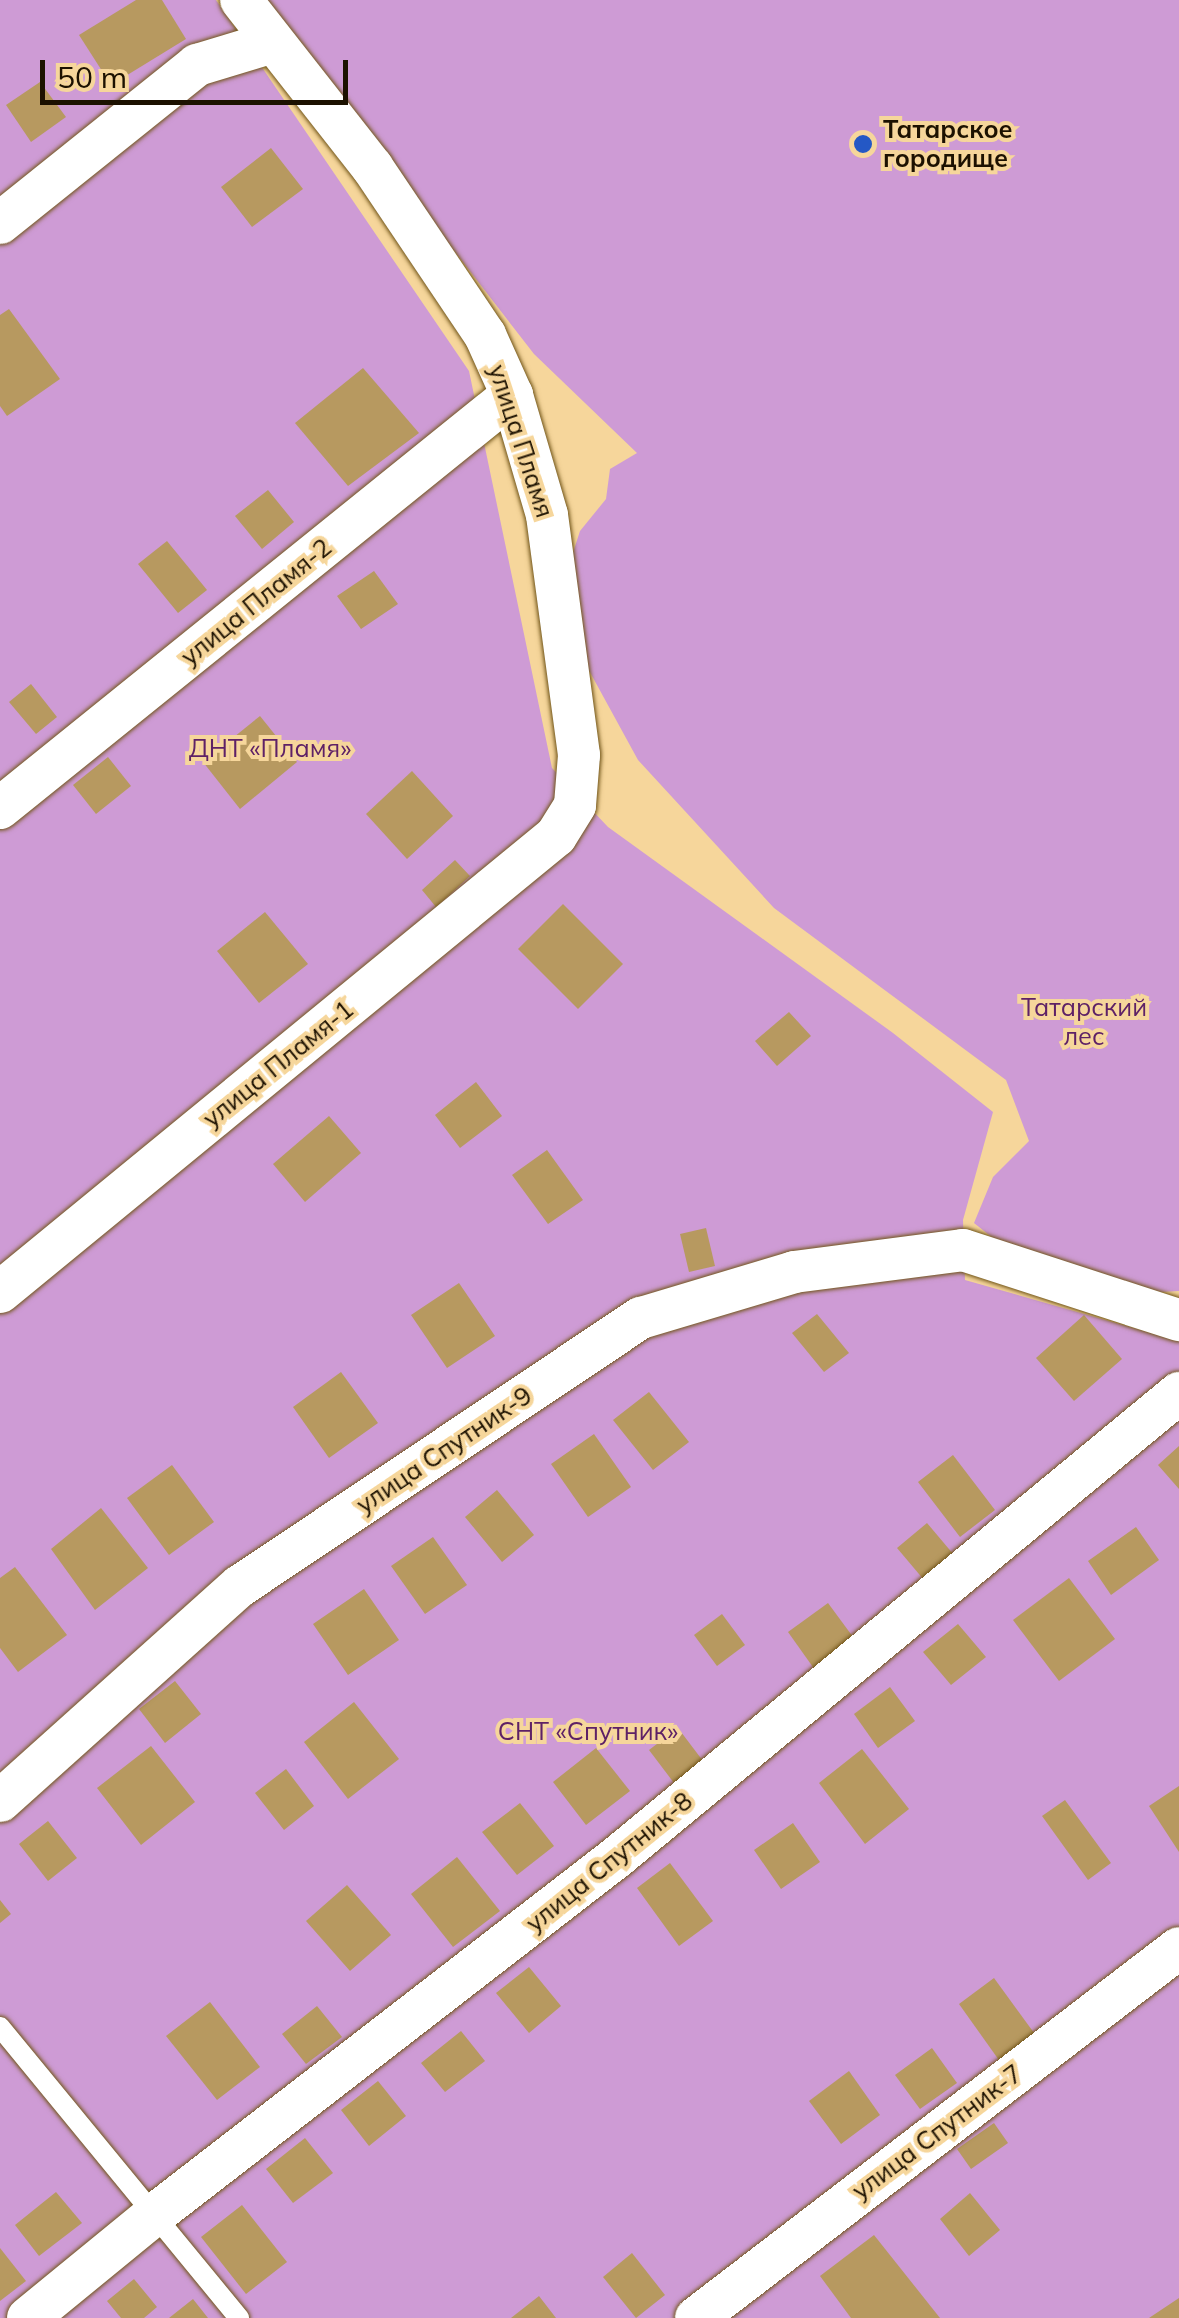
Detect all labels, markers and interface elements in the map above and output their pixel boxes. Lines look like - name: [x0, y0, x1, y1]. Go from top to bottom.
- scale bar: [45, 40, 352, 102]
- text: 50 m: [57, 58, 127, 96]
- place label: Татарское городище: [883, 115, 1013, 174]
- marker: Татарское городище: [852, 133, 874, 155]
- street label: улица Пламя: [482, 361, 560, 521]
- street label: улица Пламя-2: [175, 532, 337, 672]
- park label: ДНТ «Пламя»: [189, 733, 351, 763]
- park label: Татарский лес: [1021, 993, 1147, 1052]
- street label: улица Пламя-1: [197, 994, 359, 1134]
- street label: улица Спутник-9: [351, 1380, 537, 1520]
- park label: СНТ «Спутник»: [498, 1716, 678, 1746]
- street label: улица Спутник-8: [520, 1786, 698, 1938]
- street label: улица Спутник-7: [846, 2058, 1028, 2206]

